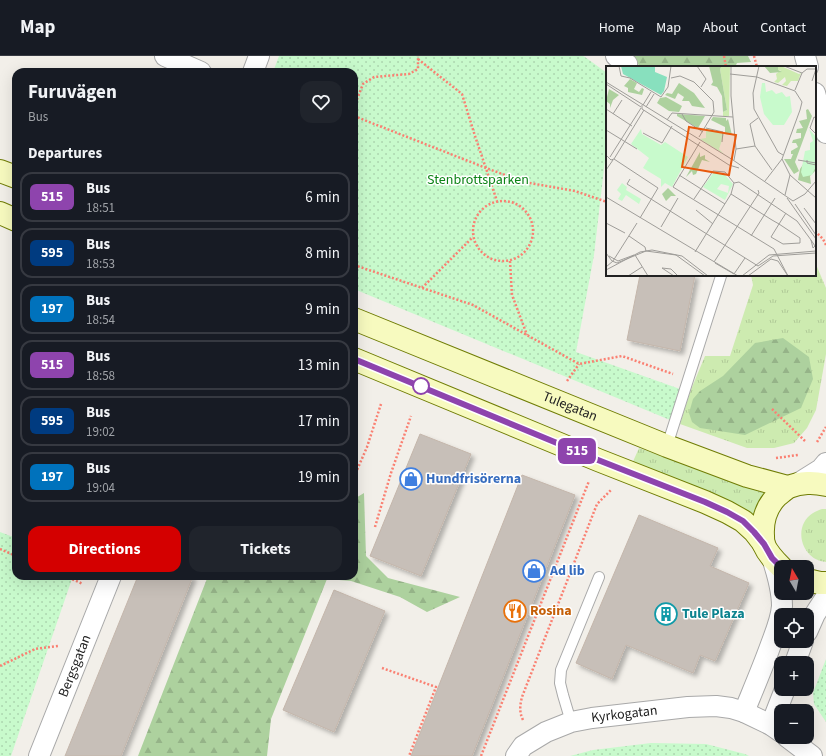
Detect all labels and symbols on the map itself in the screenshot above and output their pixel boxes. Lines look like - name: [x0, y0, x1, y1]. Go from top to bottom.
- inset map: [606, 66, 816, 276]
- park label: Stenbrottsparken: [427, 170, 529, 190]
- unlabelled marker: [412, 377, 430, 395]
- street label: Tulegatan: [539, 386, 600, 427]
- line badge: 515: [554, 438, 600, 464]
- shop icon: Hundfrisörerna: [398, 466, 424, 492]
- place label: Hundfrisörerna: [426, 469, 521, 489]
- shop icon: Ad lib: [521, 558, 547, 584]
- north arrow: [774, 560, 814, 600]
- place label: Ad lib: [549, 561, 585, 581]
- restaurant icon: Rosina: [502, 598, 528, 624]
- place label: Rosina: [530, 601, 572, 621]
- building icon: Tule Plaza: [653, 601, 679, 627]
- place label: Tule Plaza: [682, 604, 745, 624]
- street label: Bergsgatan: [54, 632, 97, 700]
- street label: Kyrkogatan: [590, 701, 658, 728]

